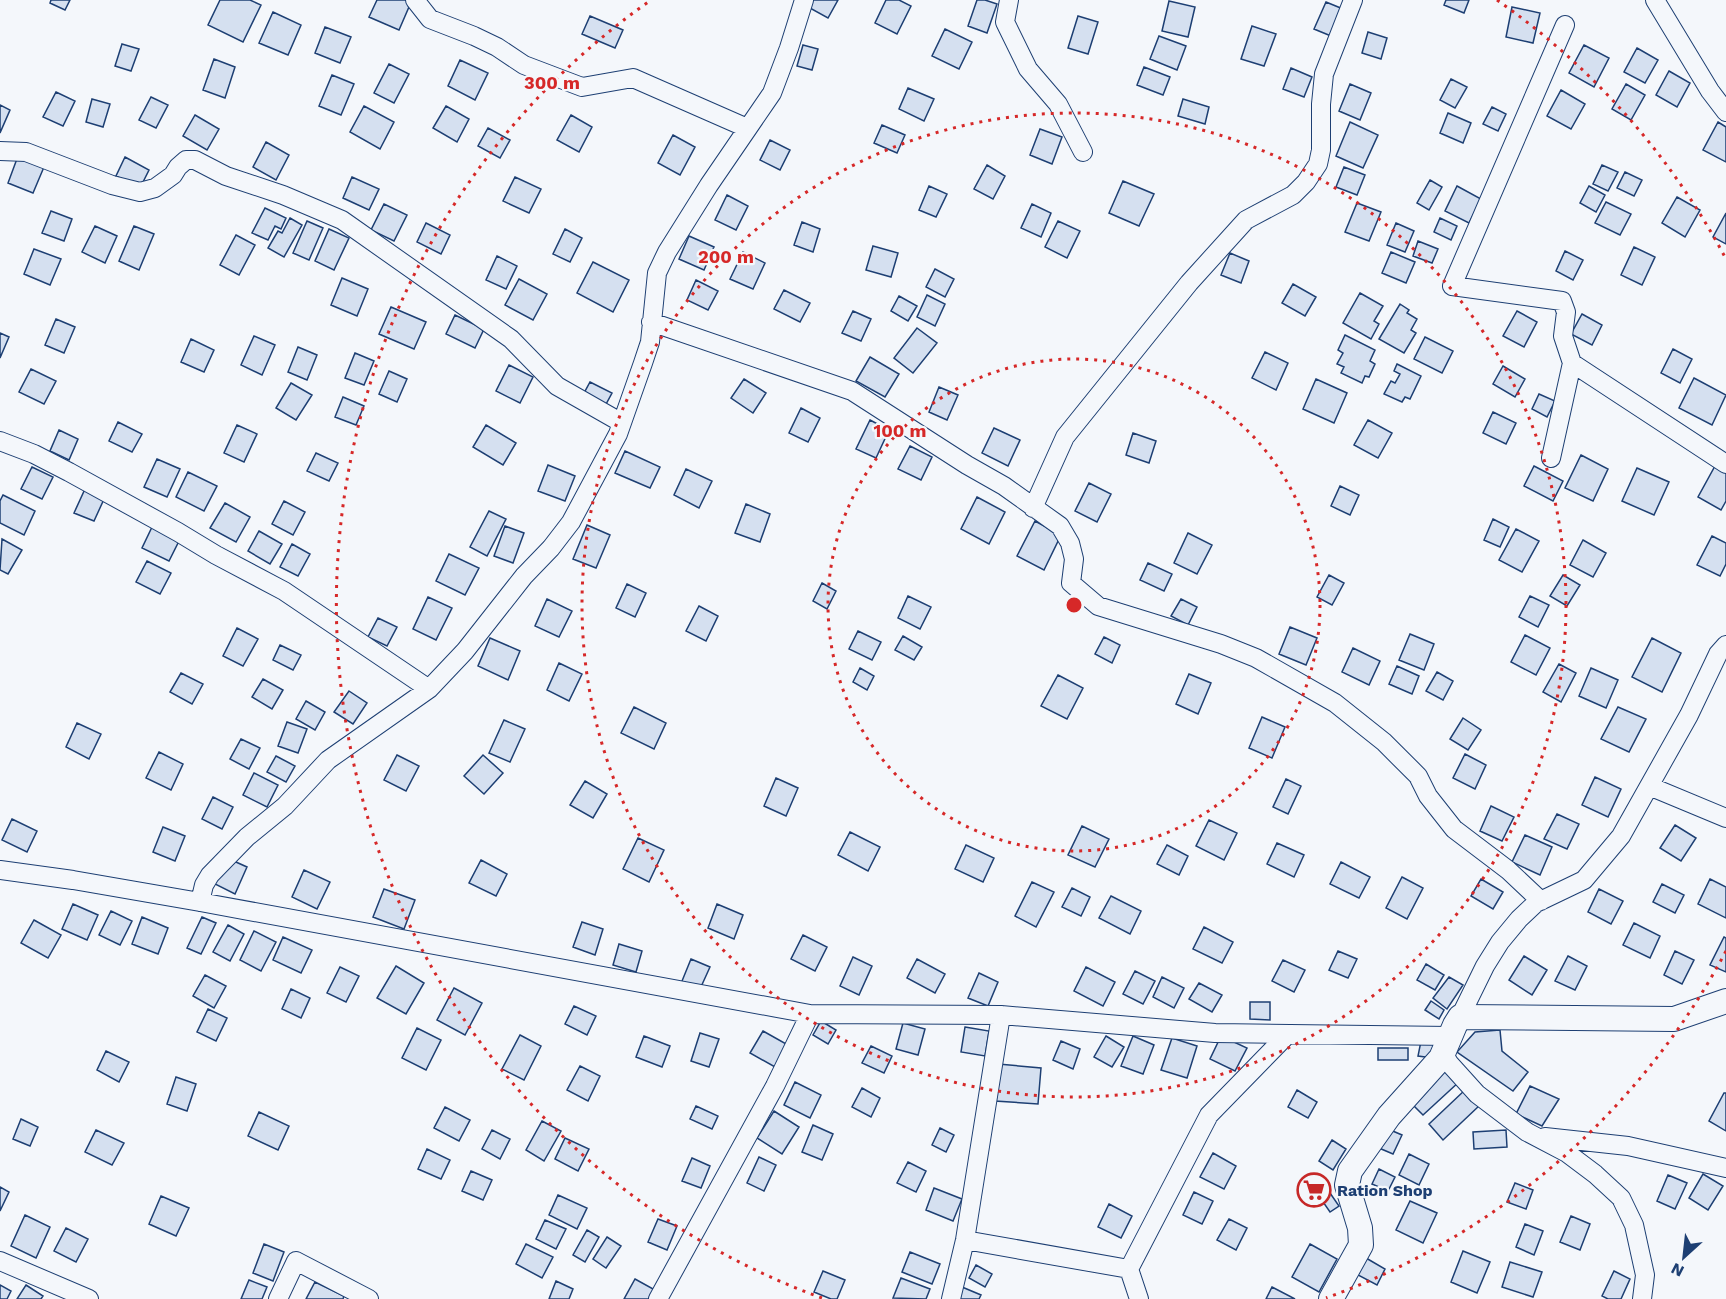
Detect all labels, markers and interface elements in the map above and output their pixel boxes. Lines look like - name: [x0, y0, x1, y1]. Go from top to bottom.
- text: 300 m: [524, 72, 580, 93]
- text: 200 m: [698, 246, 754, 267]
- text: 100 m: [873, 420, 927, 441]
- centre of rings: [1064, 595, 1084, 615]
- supermarket icon: Ration Shop: [1296, 1172, 1332, 1208]
- place label: Ration Shop: [1337, 1181, 1433, 1200]
- north arrow: [1654, 1227, 1714, 1287]
- text: N: [1668, 1259, 1687, 1281]

